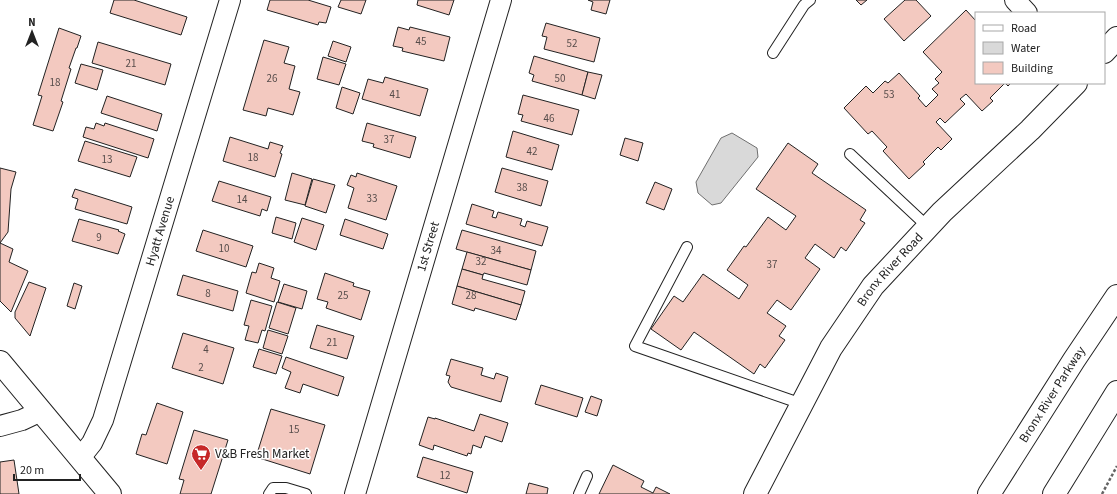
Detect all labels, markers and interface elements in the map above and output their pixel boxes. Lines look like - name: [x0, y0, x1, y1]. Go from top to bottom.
- north arrow: [12, 12, 52, 52]
- legend: [975, 12, 1105, 84]
- text: N: [28, 15, 36, 30]
- text: Road: [1011, 20, 1037, 37]
- house number: 45: [416, 34, 426, 49]
- house number: 52: [567, 36, 577, 51]
- text: Water: [1011, 40, 1041, 57]
- house number: 21: [126, 56, 136, 71]
- text: Building: [1011, 60, 1053, 77]
- house number: 26: [267, 71, 278, 86]
- house number: 50: [555, 71, 565, 86]
- house number: 18: [50, 75, 61, 90]
- house number: 41: [390, 87, 400, 102]
- house number: 53: [884, 87, 894, 102]
- house number: 46: [544, 111, 555, 126]
- house number: 37: [384, 132, 394, 147]
- house number: 42: [527, 144, 537, 159]
- house number: 18: [248, 150, 259, 165]
- house number: 13: [102, 152, 112, 167]
- house number: 38: [517, 180, 528, 195]
- house number: 33: [367, 191, 377, 206]
- house number: 14: [237, 192, 248, 207]
- street label: Hyatt Avenue: [141, 194, 179, 268]
- street label: 1st Street: [412, 219, 444, 274]
- street label: Bronx River Road: [853, 229, 927, 310]
- house number: 9: [96, 230, 102, 245]
- house number: 10: [219, 241, 229, 256]
- house number: 34: [491, 243, 502, 258]
- house number: 32: [476, 254, 486, 269]
- house number: 37: [767, 257, 777, 272]
- house number: 8: [205, 286, 211, 301]
- house number: 25: [338, 288, 348, 303]
- house number: 28: [466, 288, 477, 303]
- house number: 21: [327, 335, 337, 350]
- house number: 4: [203, 342, 209, 357]
- street label: Bronx River Parkway: [1015, 343, 1090, 446]
- house number: 2: [198, 360, 204, 375]
- house number: 15: [289, 422, 299, 437]
- supermarket icon: V&B Fresh Market: [190, 443, 212, 471]
- place label: V&B Fresh Market: [215, 445, 310, 463]
- scale bar: [14, 456, 80, 482]
- text: 20 m: [20, 462, 44, 479]
- house number: 12: [440, 468, 450, 483]

